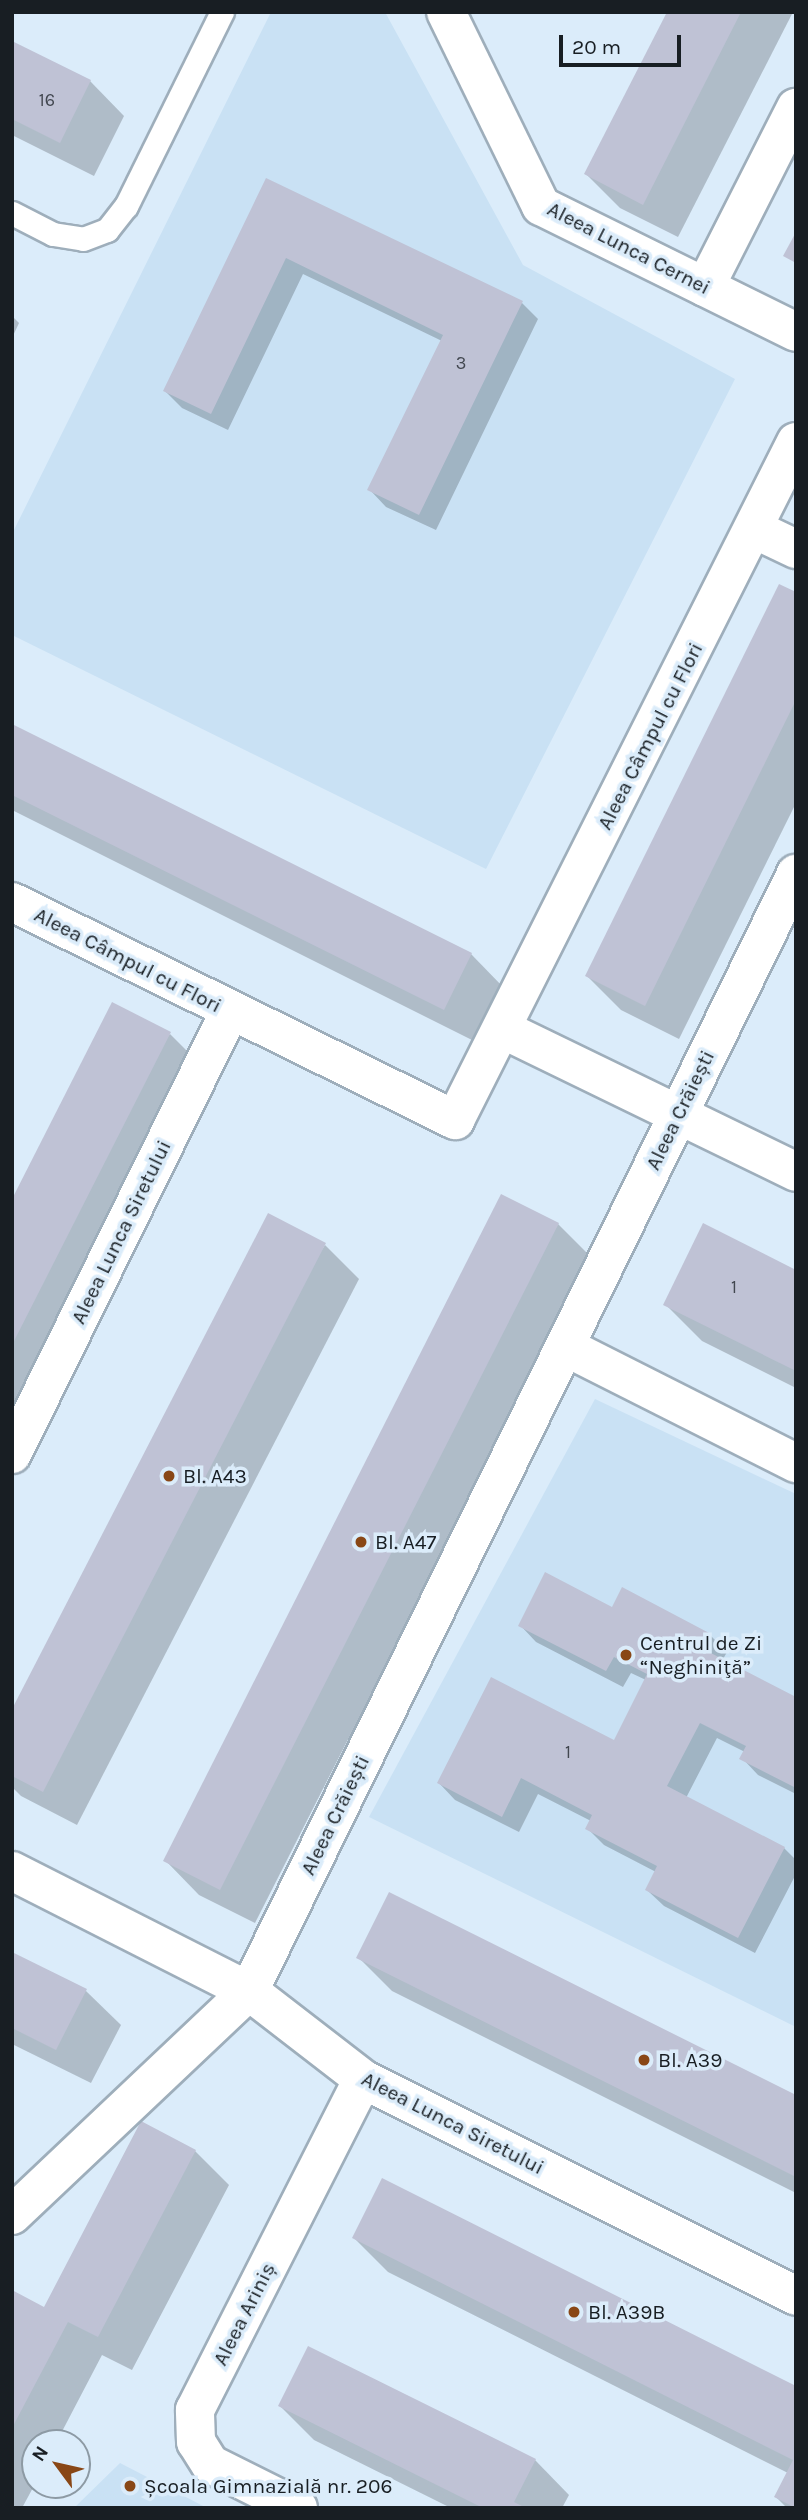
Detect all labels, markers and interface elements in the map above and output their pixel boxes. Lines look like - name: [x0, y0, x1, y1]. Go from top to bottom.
- scale bar: [563, 21, 686, 65]
- text: 20 m: [572, 35, 621, 59]
- house number: 16: [39, 89, 55, 111]
- street label: Aleea Lunca Cernei: [543, 196, 715, 300]
- house number: 3: [456, 352, 466, 374]
- street label: Aleea Câmpul cu Flori: [592, 638, 708, 834]
- street label: Aleea Câmpul cu Flori: [30, 902, 226, 1018]
- street label: Aleea Crăiești: [640, 1046, 720, 1174]
- street label: Aleea Lunca Siretului: [66, 1136, 176, 1328]
- house number: 1: [731, 1276, 737, 1298]
- place label: Bl. A43: [183, 1463, 247, 1489]
- marker: Bl. A43: [161, 1468, 177, 1484]
- place label: Bl. A47: [375, 1529, 436, 1555]
- marker: Bl. A47: [353, 1534, 369, 1550]
- place label: Centrul de Zi “Neghiniţă”: [640, 1630, 762, 1680]
- marker: Centrul de Zi “Neghiniţă”: [618, 1647, 634, 1663]
- house number: 1: [565, 1741, 571, 1763]
- street label: Aleea Crăiești: [295, 1751, 375, 1879]
- place label: Bl. A39: [658, 2047, 722, 2073]
- marker: Bl. A39: [636, 2052, 652, 2068]
- street label: Aleea Lunca Siretului: [358, 2066, 548, 2180]
- street label: Aleea Ariniș: [207, 2258, 281, 2370]
- place label: Bl. A39B: [588, 2299, 665, 2325]
- marker: Bl. A39B: [566, 2304, 582, 2320]
- north arrow: [21, 2429, 91, 2499]
- text: N: [27, 2442, 53, 2465]
- place label: Școala Gimnazială nr. 206: [144, 2473, 393, 2499]
- marker: Școala Gimnazială nr. 206: [122, 2478, 138, 2494]

